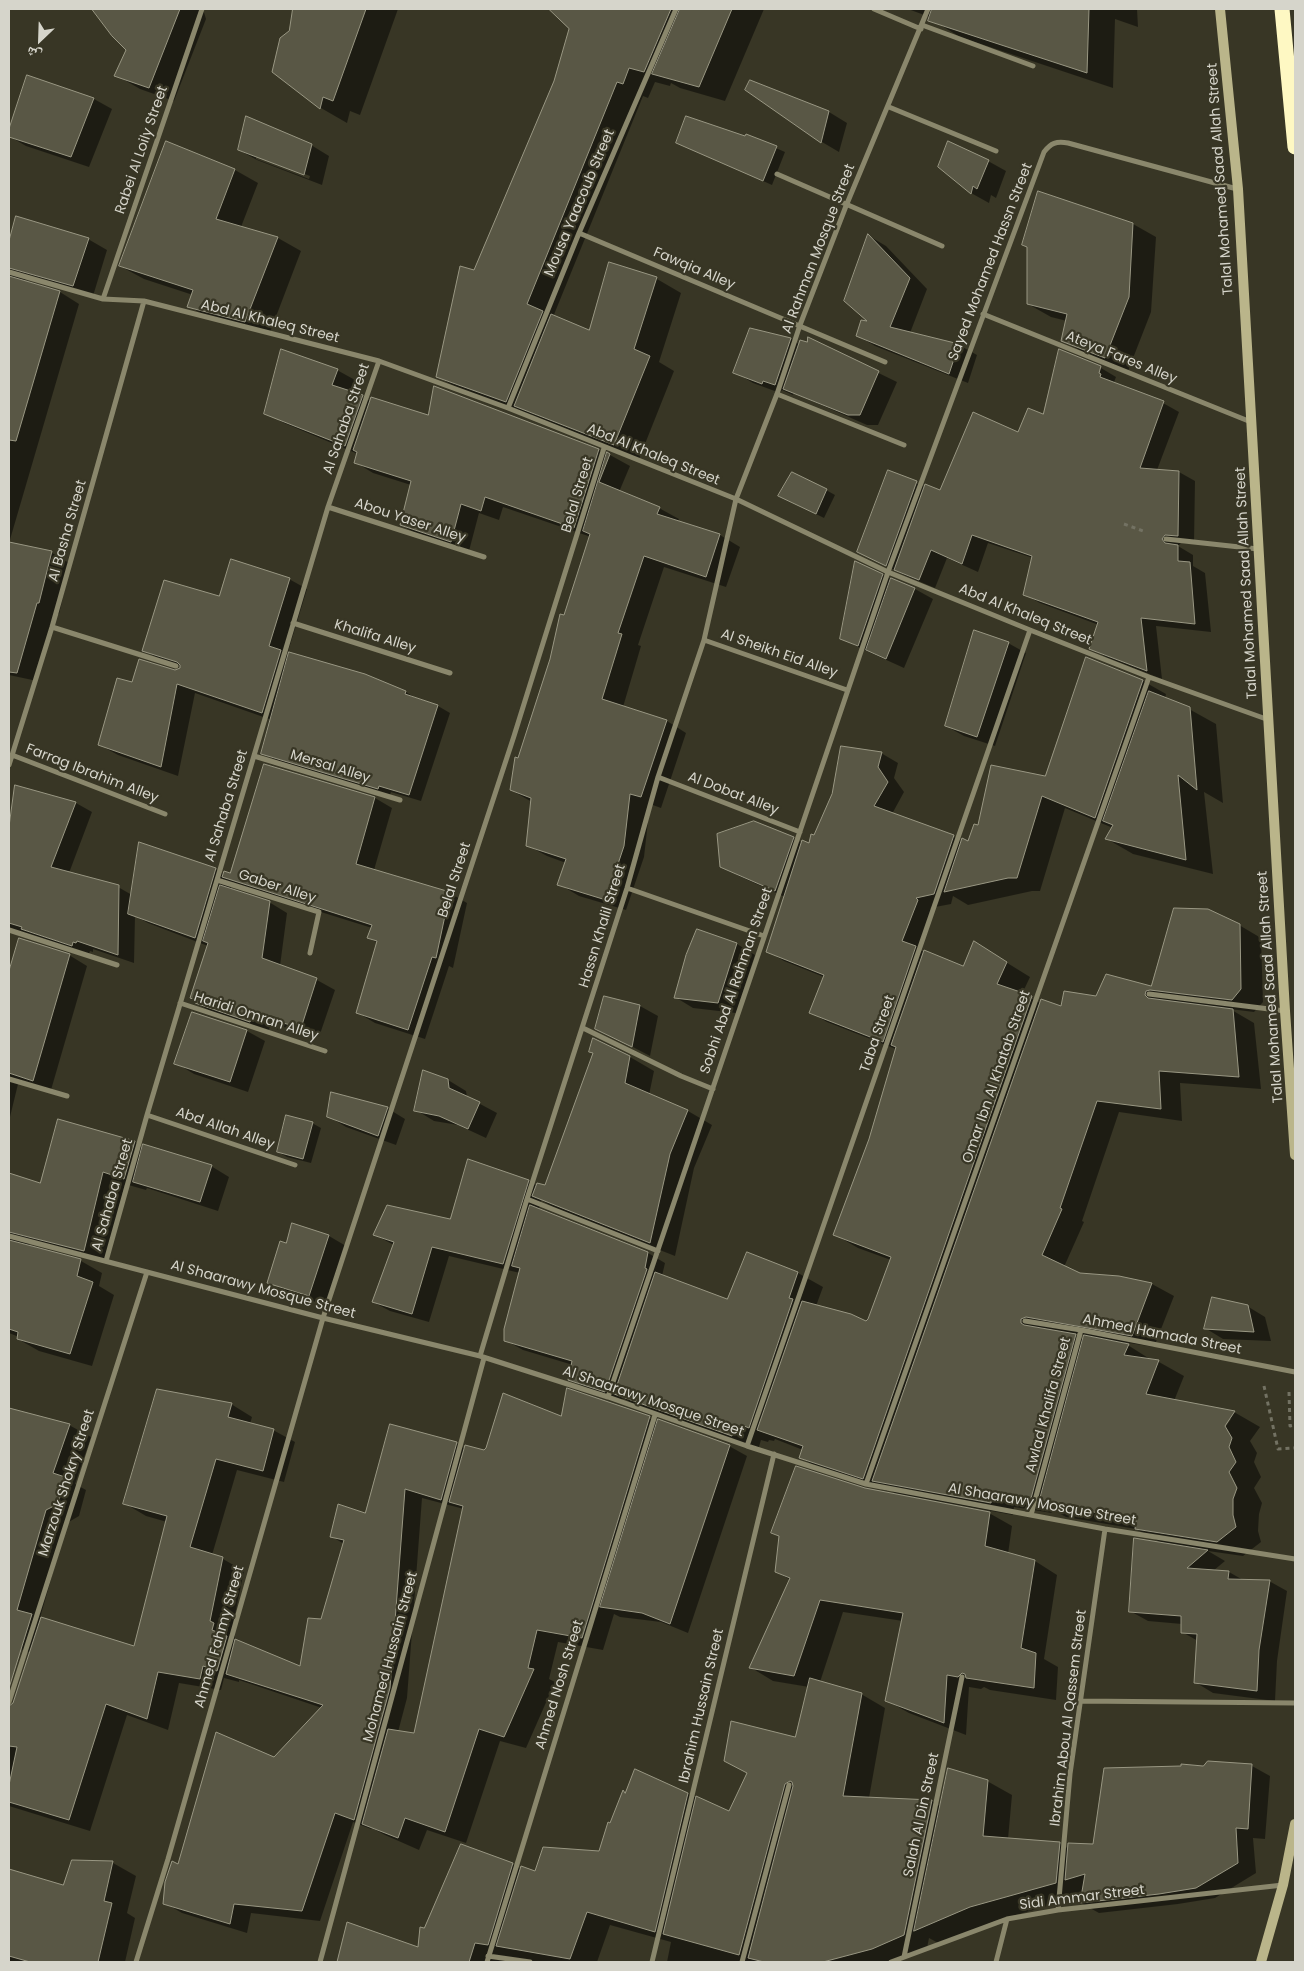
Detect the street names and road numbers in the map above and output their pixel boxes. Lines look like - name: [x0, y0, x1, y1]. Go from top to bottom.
- street label: Talal Mohamed Saad Allah Street: [1205, 62, 1237, 296]
- street label: Rabei Al Loily Street: [112, 84, 172, 216]
- street label: Mousa Yaacoub Street: [541, 127, 619, 279]
- street label: Sayed Mohamed Hassn Street: [945, 161, 1037, 363]
- street label: Al Rahman Mosque Street: [779, 162, 859, 336]
- street label: Fawqia Alley: [651, 244, 737, 294]
- street label: Abd Al Khaleq Street: [199, 297, 341, 347]
- street label: Ateya Fares Alley: [1063, 328, 1179, 388]
- street label: Al Sahaba Street: [320, 361, 374, 477]
- street label: Abd Al Khaleq Street: [584, 421, 722, 489]
- street label: Belal Street: [559, 455, 597, 535]
- street label: Talal Mohamed Saad Allah Street: [1233, 466, 1261, 700]
- street label: Al Basha Street: [45, 478, 91, 584]
- street label: Abou Yaser Alley: [352, 495, 468, 547]
- street label: Abd Al Khaleq Street: [956, 581, 1094, 649]
- street label: Khalifa Alley: [332, 617, 418, 657]
- street label: Al Sheikh Eid Alley: [718, 626, 840, 682]
- street label: Farrag Ibrahim Alley: [23, 741, 161, 807]
- street label: Mersal Alley: [288, 747, 372, 787]
- street label: Al Sahaba Street: [202, 748, 252, 864]
- street label: Al Dobat Alley: [685, 769, 781, 819]
- street label: Belal Street: [435, 840, 475, 920]
- street label: Hassn Khalil Street: [576, 862, 630, 990]
- street label: Gaber Alley: [236, 867, 318, 907]
- street label: Talal Mohamed Saad Allah Street: [1255, 870, 1287, 1104]
- street label: Sobhi Abd Al Rahman Street: [697, 886, 777, 1076]
- street label: Omar Ibn Al Khatab Street: [959, 988, 1035, 1166]
- street label: Haridi Omran Alley: [192, 989, 320, 1045]
- street label: Taba Street: [857, 993, 899, 1075]
- street label: Abd Allah Alley: [173, 1104, 277, 1154]
- street label: Al Sahaba Street: [89, 1137, 137, 1253]
- street label: Al Shaarawy Mosque Street: [169, 1257, 357, 1323]
- street label: Ahmed Hamada Street: [1081, 1311, 1243, 1359]
- street label: Awlad Khalifa Street: [1023, 1335, 1075, 1475]
- street label: Al Shaarawy Mosque Street: [560, 1363, 746, 1441]
- street label: Marzouk Shokry Street: [35, 1408, 99, 1558]
- street label: Al Shaarawy Mosque Street: [947, 1480, 1137, 1530]
- street label: Ahmed Fahmy Street: [192, 1564, 248, 1710]
- street label: Mohamed Hussain Street: [360, 1570, 422, 1744]
- street label: Ibrahim Abou Al Qassem Street: [1047, 1609, 1091, 1827]
- street label: Ahmed Nosh Street: [532, 1618, 588, 1752]
- street label: Ibrahim Hussain Street: [676, 1627, 728, 1785]
- street label: Salah Al Din Street: [901, 1751, 943, 1879]
- street label: Sidi Ammar Street: [1018, 1882, 1146, 1914]

